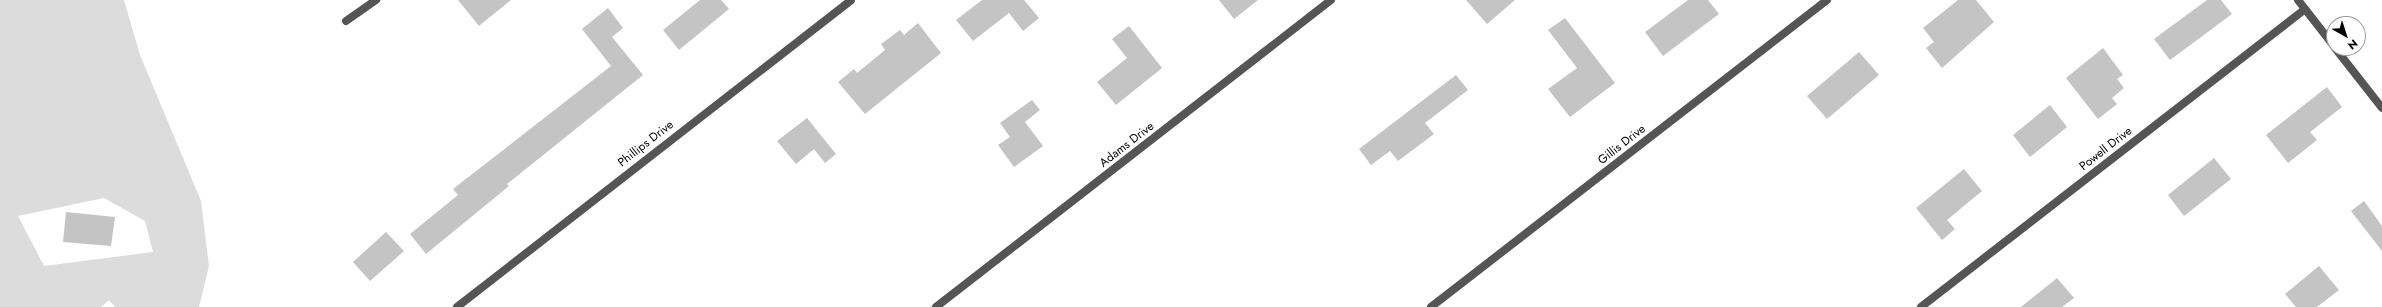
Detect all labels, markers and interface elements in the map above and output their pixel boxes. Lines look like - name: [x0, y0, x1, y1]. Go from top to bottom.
- north arrow: [2326, 16, 2366, 56]
- text: N: [2345, 36, 2361, 54]
- street label: Phillips Drive: [615, 118, 677, 170]
- street label: Adams Drive: [1097, 119, 1157, 171]
- street label: Gillis Drive: [1595, 122, 1649, 168]
- street label: Powell Drive: [2077, 124, 2135, 174]

